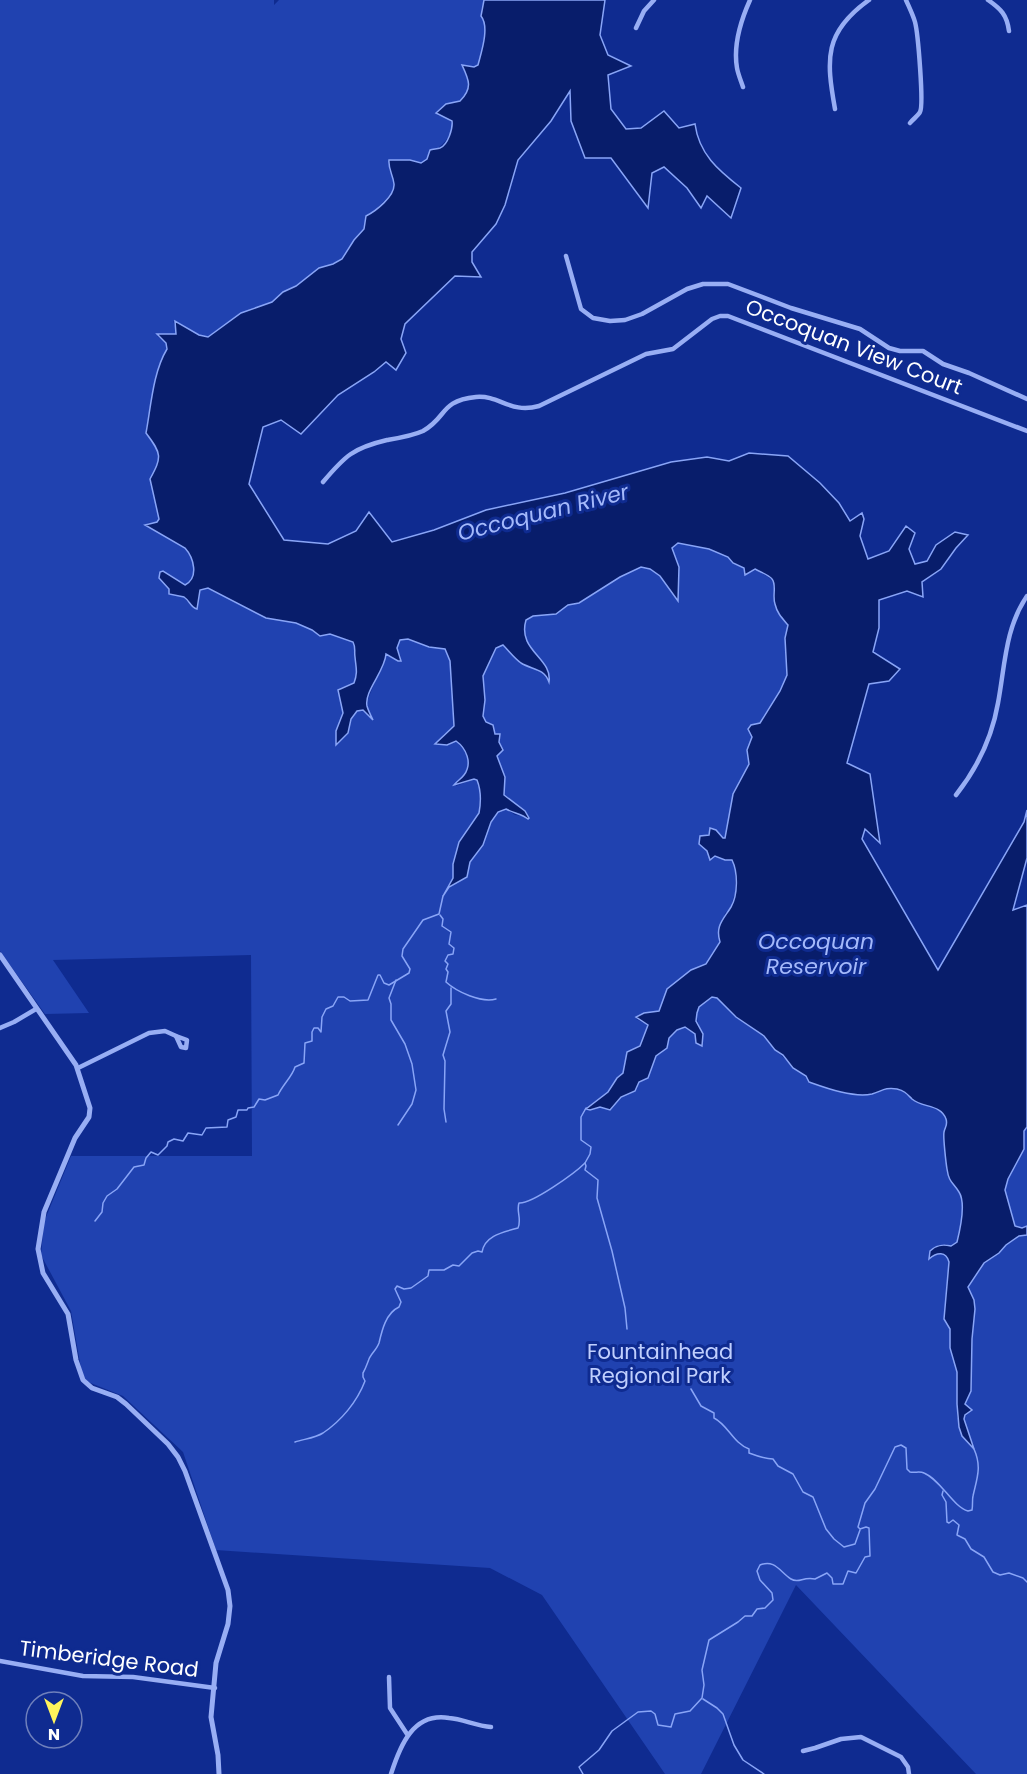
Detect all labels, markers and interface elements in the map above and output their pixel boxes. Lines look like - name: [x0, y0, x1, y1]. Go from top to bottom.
- street label: Occoquan View Court: [742, 292, 967, 401]
- water label: Occoquan River: [454, 476, 633, 549]
- water label: Occoquan Reservoir: [758, 926, 874, 982]
- park label: Fountainhead Regional Park: [587, 1337, 733, 1390]
- street label: Timberidge Road: [18, 1633, 200, 1684]
- north arrow: [24, 1690, 84, 1750]
- text: N: [48, 1723, 60, 1746]

